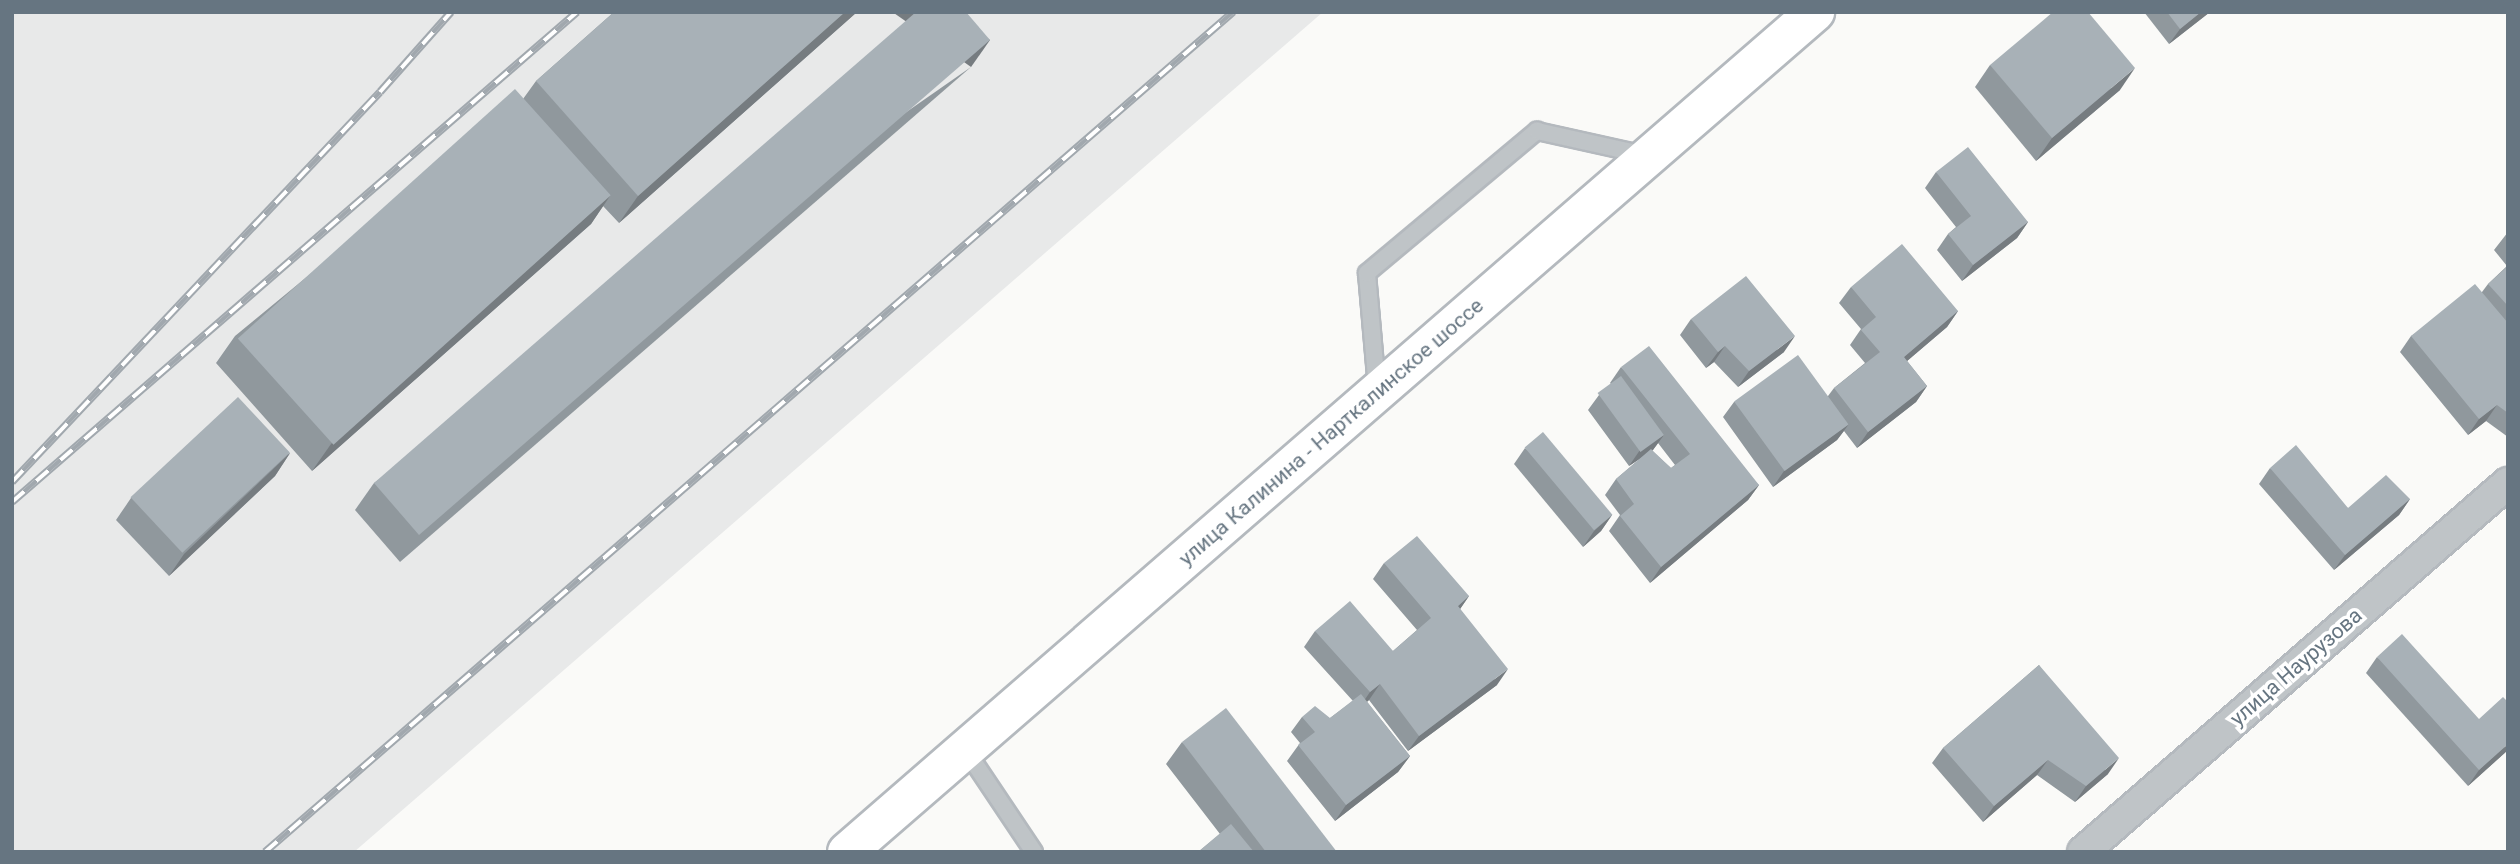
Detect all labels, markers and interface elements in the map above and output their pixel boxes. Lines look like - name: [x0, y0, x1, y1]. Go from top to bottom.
- street label: улица Калинина - Нарткалинское шоссе: [1174, 293, 1488, 571]
- street label: улица Наурузова: [2225, 603, 2367, 731]

